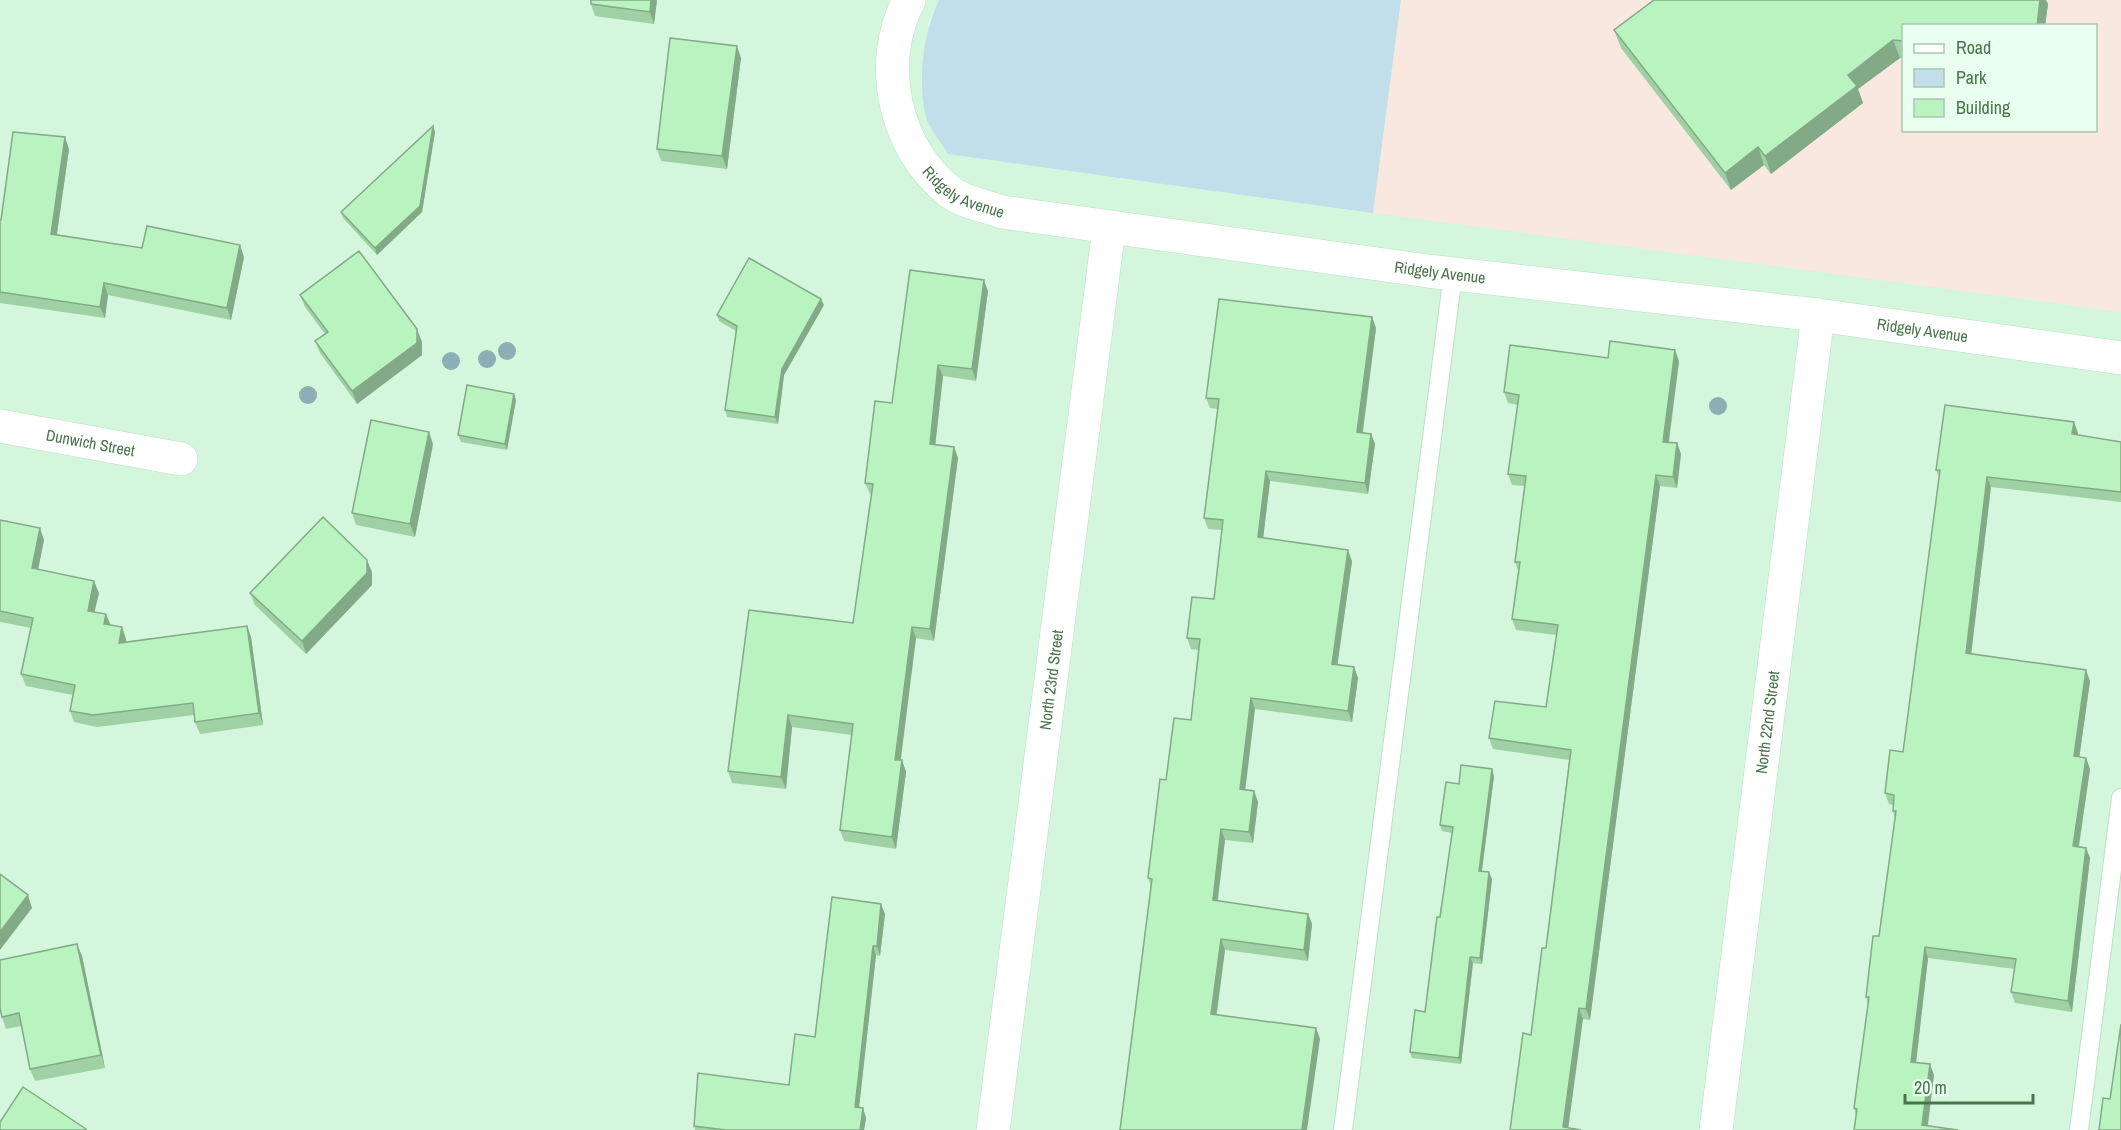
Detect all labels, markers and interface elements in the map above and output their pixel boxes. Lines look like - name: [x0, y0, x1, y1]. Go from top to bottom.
- legend: [1902, 24, 2097, 132]
- text: Road: [1956, 35, 1991, 60]
- text: Park: [1956, 65, 1987, 90]
- text: Building: [1956, 95, 2011, 120]
- street label: Ridgely Avenue: [918, 161, 1008, 223]
- street label: Ridgely Avenue: [1393, 255, 1487, 288]
- street label: Ridgely Avenue: [1876, 312, 1969, 347]
- street label: Dunwich Street: [44, 424, 137, 461]
- street label: North 23rd Street: [1034, 628, 1068, 731]
- street label: North 22nd Street: [1750, 669, 1784, 775]
- scale bar: [1905, 1067, 2032, 1105]
- text: 20 m: [1914, 1075, 1947, 1100]

